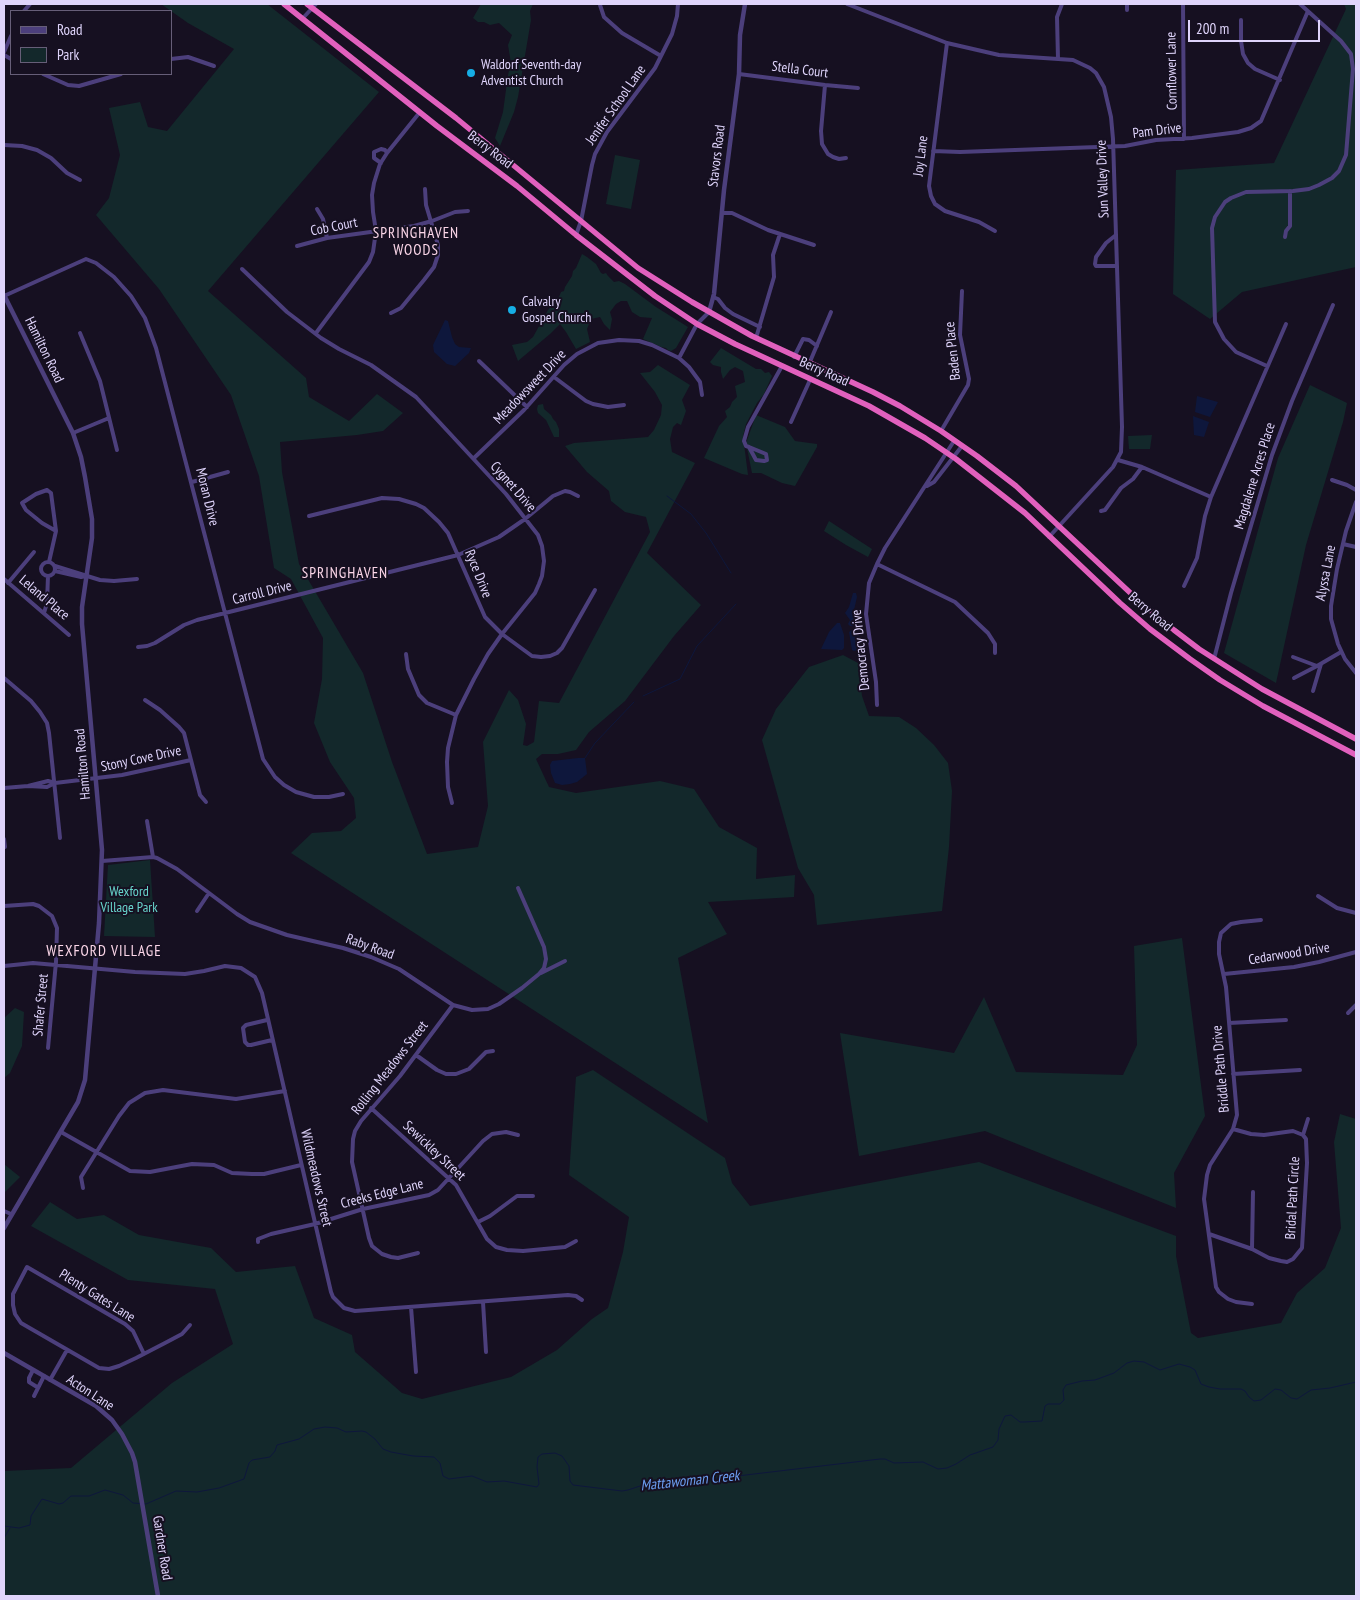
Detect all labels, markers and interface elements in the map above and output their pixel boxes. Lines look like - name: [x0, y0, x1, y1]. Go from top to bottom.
- legend: [10, 10, 172, 75]
- scale bar: [1190, 10, 1322, 42]
- text: 200 m: [1196, 19, 1229, 38]
- text: Road: [57, 20, 83, 39]
- street label: Cornflower Lane: [1163, 32, 1181, 110]
- text: Park: [57, 45, 79, 64]
- place label: Waldorf Seventh-day Adventist Church: [481, 57, 581, 90]
- street label: Stella Court: [771, 58, 829, 82]
- street label: Jenifer School Lane: [582, 62, 650, 148]
- marker: Waldorf Seventh-day Adventist Church: [465, 67, 477, 79]
- street label: Pam Drive: [1132, 120, 1182, 142]
- street label: Stavors Road: [705, 124, 729, 188]
- street label: Berry Road: [464, 128, 516, 172]
- street label: Joy Lane: [910, 135, 932, 177]
- street label: Sun Valley Drive: [1093, 140, 1113, 218]
- street label: Cob Court: [309, 214, 359, 240]
- district label: SPRINGHAVEN WOODS: [371, 225, 461, 260]
- place label: Calvalry Gospel Church: [522, 294, 591, 326]
- marker: Calvalry Gospel Church: [506, 304, 518, 316]
- street label: Hamilton Road: [21, 314, 67, 386]
- street label: Baden Place: [942, 321, 964, 381]
- street label: Meadowsweet Drive: [490, 346, 570, 428]
- street label: Berry Road: [797, 354, 851, 390]
- street label: Magdalene Acres Place: [1231, 421, 1279, 531]
- street label: Cygnet Drive: [487, 458, 539, 516]
- street label: Moran Drive: [192, 466, 222, 528]
- street label: Alyssa Lane: [1312, 544, 1340, 602]
- street label: Ryce Drive: [461, 547, 495, 601]
- district label: SPRINGHAVEN: [300, 565, 390, 583]
- street label: Leland Place: [15, 572, 73, 624]
- street label: Carroll Drive: [231, 578, 293, 608]
- street label: Berry Road: [1125, 589, 1175, 635]
- street label: Democracy Drive: [848, 609, 874, 691]
- street label: Hamilton Road: [72, 728, 94, 800]
- street label: Stony Cove Drive: [99, 742, 183, 776]
- park label: Wexford Village Park: [100, 884, 158, 916]
- street label: Raby Road: [343, 930, 397, 964]
- street label: Cedarwood Drive: [1247, 939, 1331, 969]
- district label: WEXFORD VILLAGE: [44, 943, 164, 961]
- street label: Shafer Street: [30, 973, 52, 1037]
- street label: Rolling Meadows Street: [348, 1018, 432, 1118]
- street label: Briddle Path Drive: [1209, 1025, 1233, 1113]
- street label: Sewickley Street: [399, 1118, 469, 1184]
- street label: Wildmeadows Street: [297, 1128, 335, 1228]
- street label: Bridal Path Circle: [1282, 1156, 1304, 1240]
- street label: Creeks Edge Lane: [339, 1176, 425, 1212]
- street label: Plenty Gates Lane: [56, 1266, 138, 1326]
- street label: Acton Lane: [63, 1371, 117, 1415]
- water label: Mattawoman Creek: [640, 1467, 740, 1495]
- street label: Gardner Road: [149, 1515, 175, 1581]

